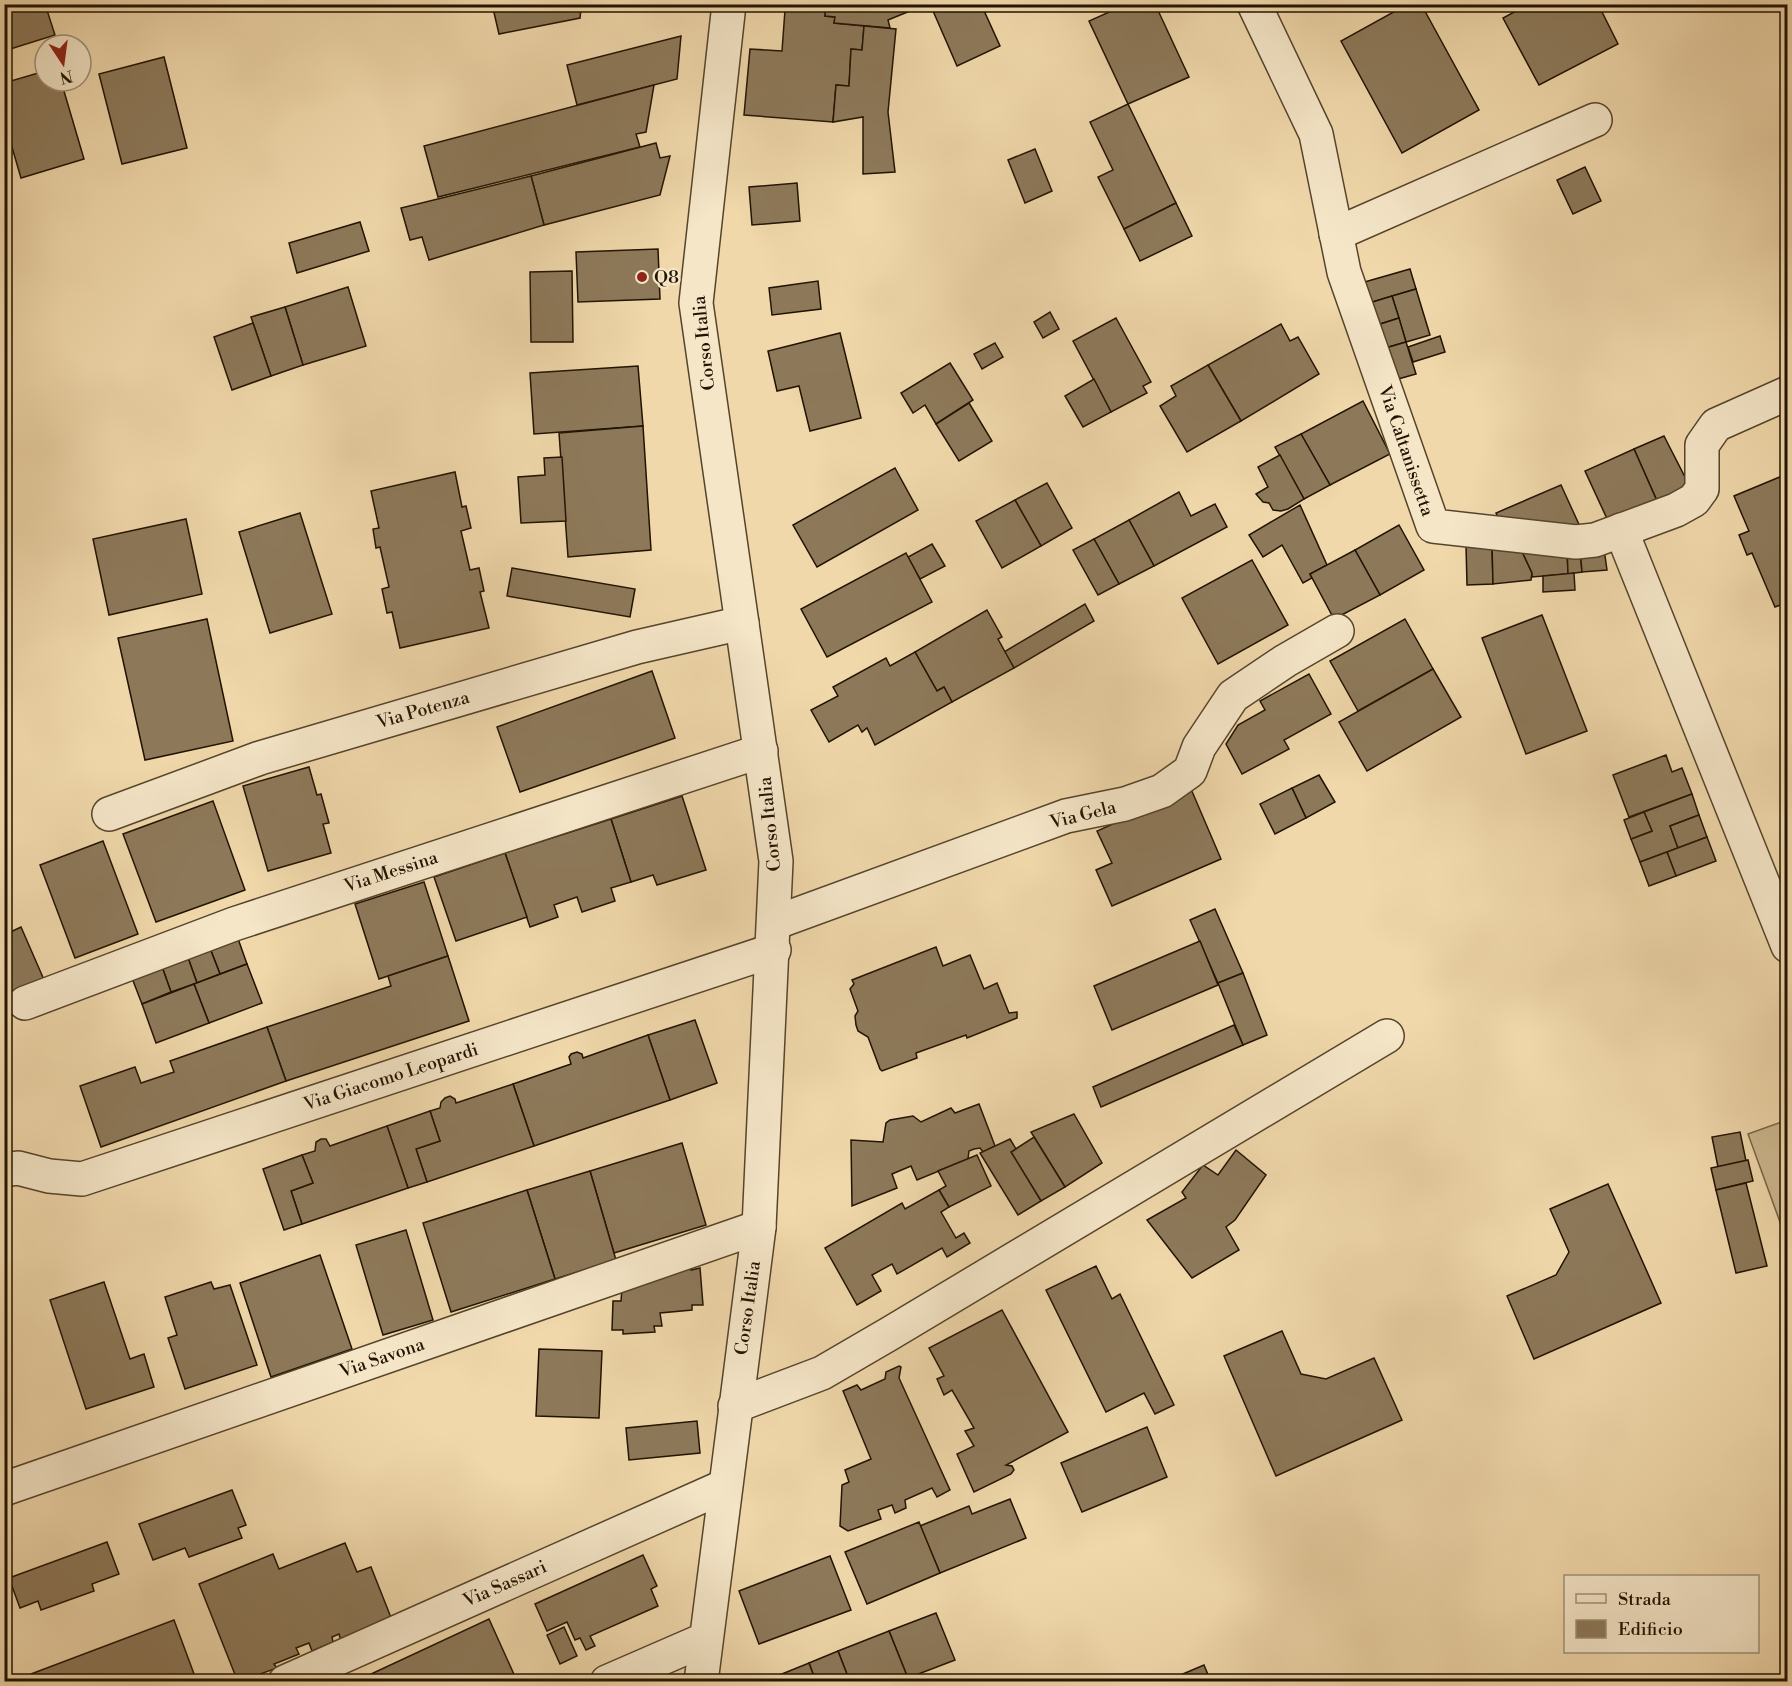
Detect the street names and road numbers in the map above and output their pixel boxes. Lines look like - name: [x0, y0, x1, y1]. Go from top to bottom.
- street label: Corso Italia: [688, 294, 720, 391]
- street label: Via Caltanissetta: [1373, 382, 1439, 520]
- street label: Via Potenza: [373, 686, 473, 734]
- street label: Corso Italia: [754, 775, 786, 872]
- street label: Via Gela: [1047, 795, 1119, 835]
- street label: Via Messina: [340, 846, 442, 898]
- street label: Via Giacomo Leopardi: [300, 1038, 481, 1116]
- street label: Corso Italia: [730, 1259, 766, 1357]
- street label: Via Savona: [336, 1332, 428, 1384]
- street label: Via Sassari: [459, 1555, 550, 1613]

